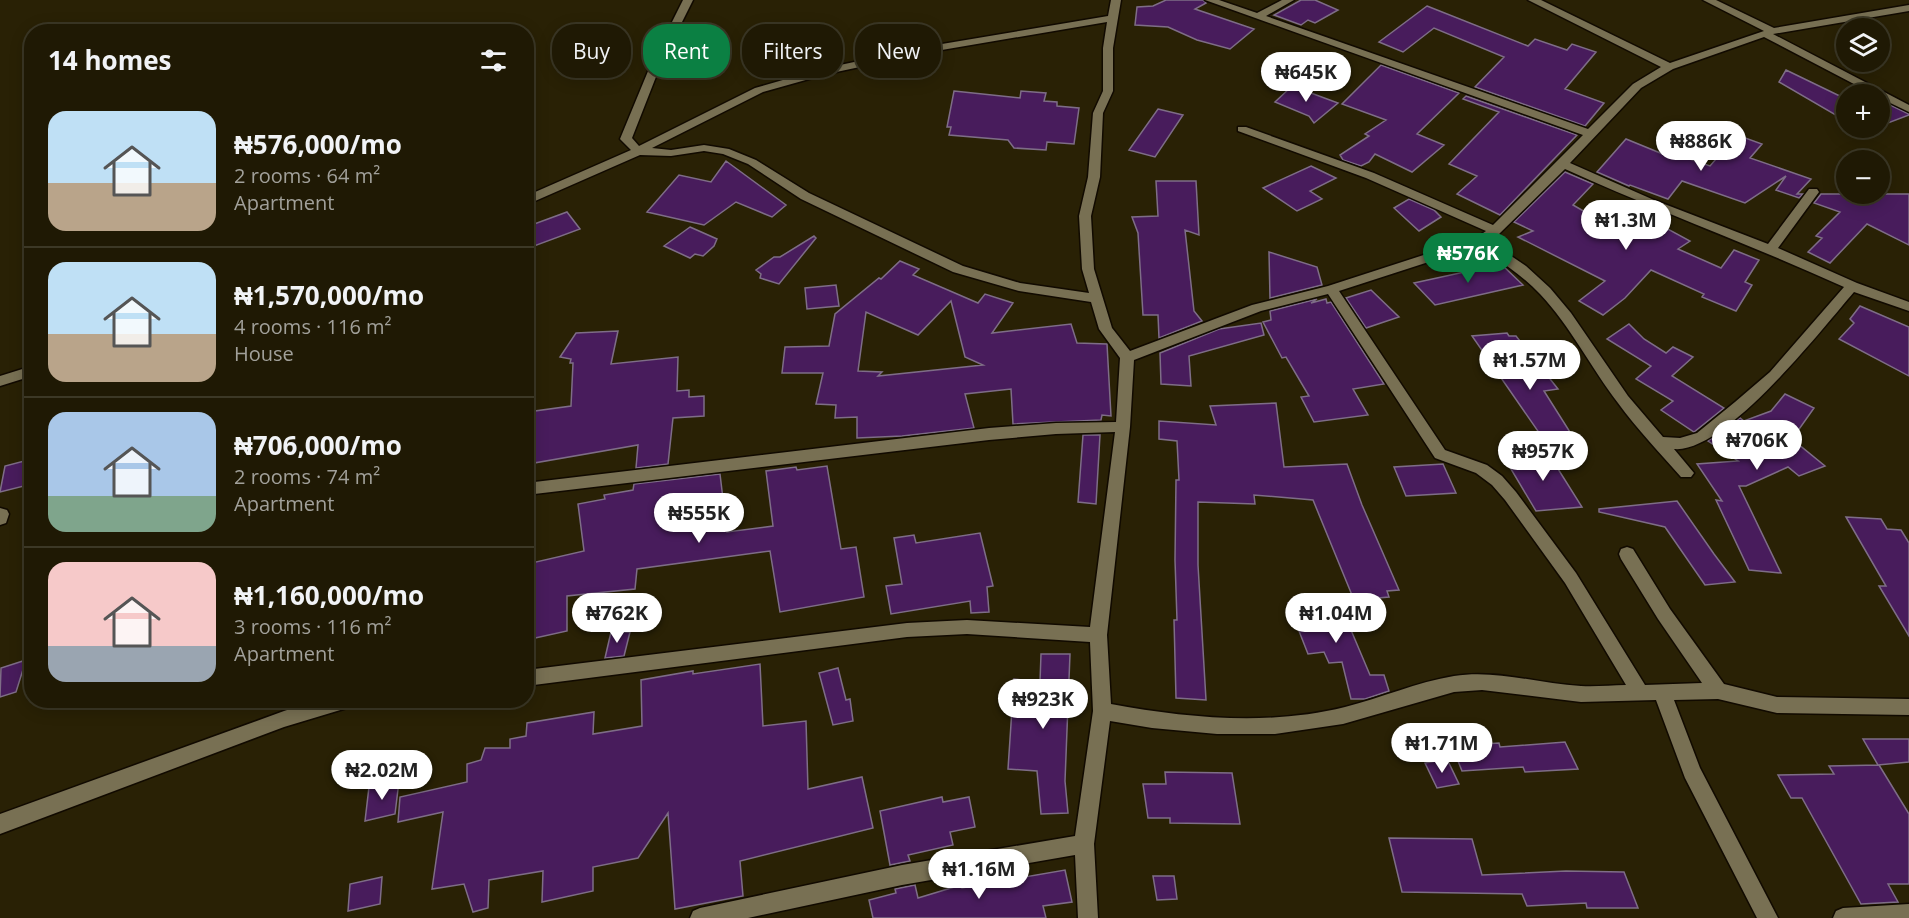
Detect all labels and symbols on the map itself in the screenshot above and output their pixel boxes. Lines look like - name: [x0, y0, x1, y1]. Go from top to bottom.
- pin: ₦645K: [1264, 52, 1348, 103]
- pin: ₦886K: [1659, 121, 1743, 172]
- pin: ₦1.3M: [1584, 200, 1668, 251]
- pin: ₦576K: [1426, 233, 1510, 284]
- pin: ₦1.57M: [1481, 340, 1579, 391]
- pin: ₦706K: [1715, 420, 1799, 471]
- pin: ₦957K: [1501, 431, 1585, 482]
- pin: ₦555K: [657, 493, 741, 544]
- pin: ₦762K: [575, 593, 659, 644]
- pin: ₦1.04M: [1287, 593, 1385, 644]
- pin: ₦923K: [1001, 679, 1085, 730]
- pin: ₦1.71M: [1393, 723, 1491, 774]
- pin: ₦2.02M: [333, 750, 431, 801]
- pin: ₦1.16M: [930, 849, 1028, 900]

